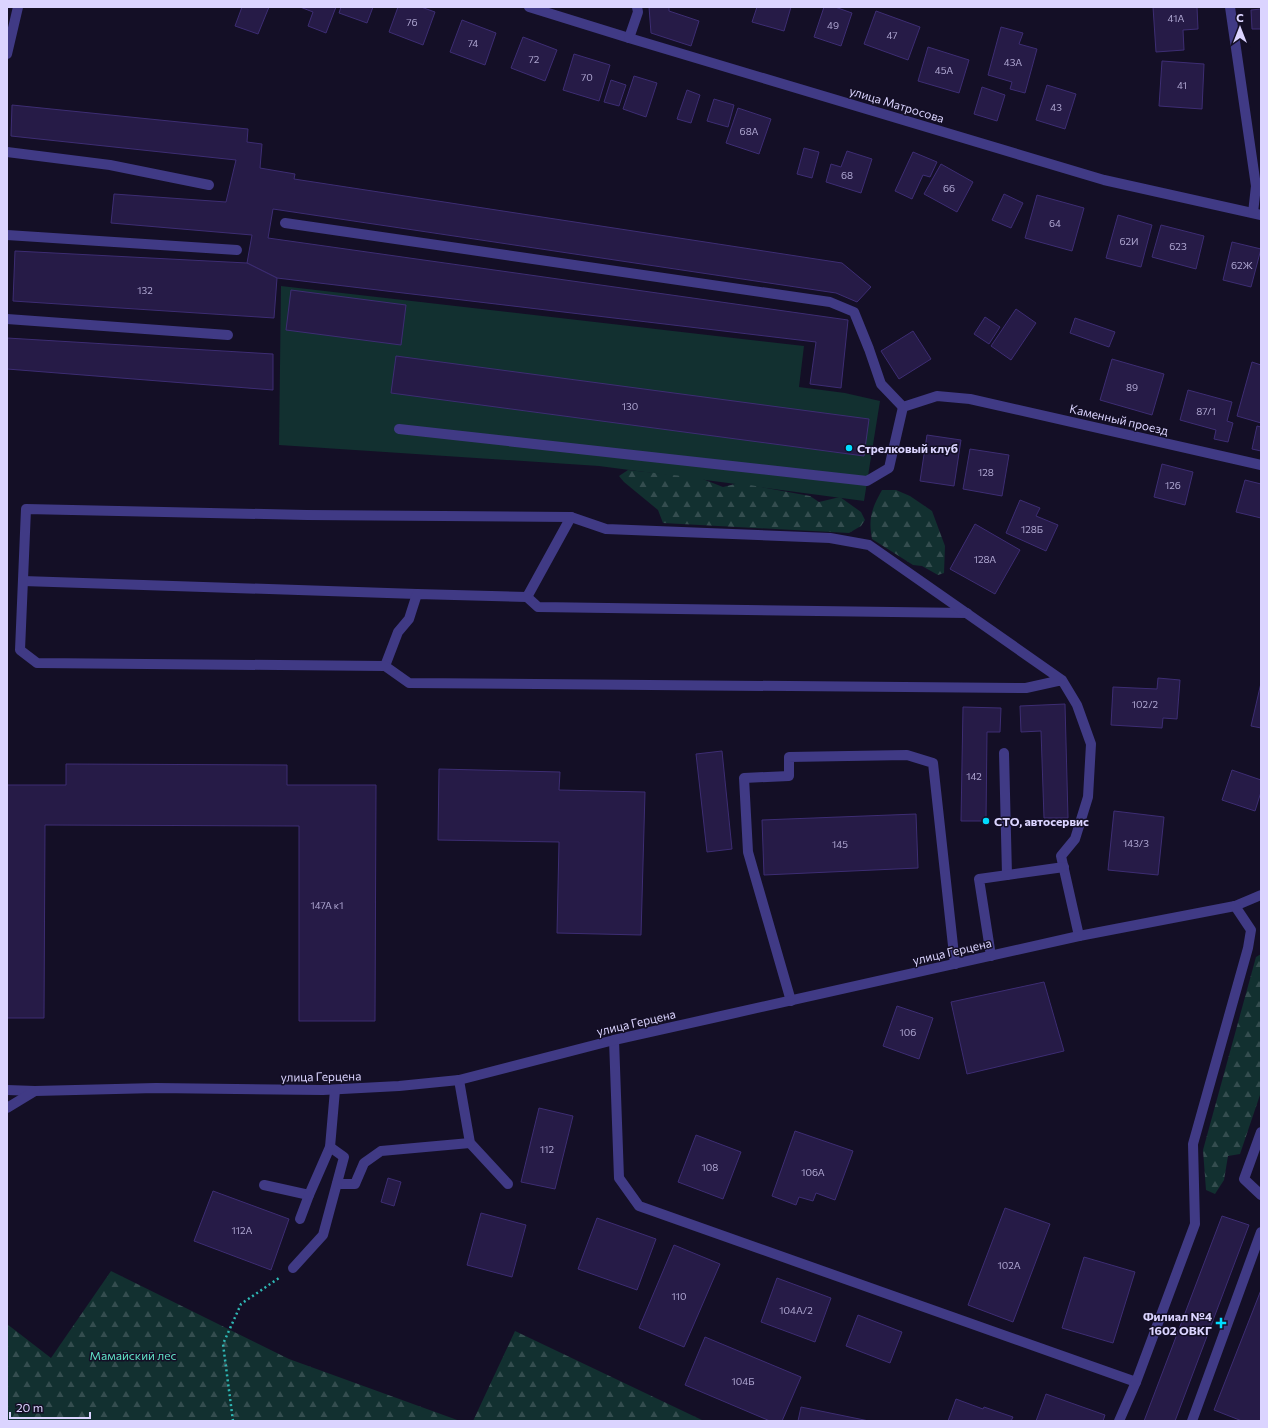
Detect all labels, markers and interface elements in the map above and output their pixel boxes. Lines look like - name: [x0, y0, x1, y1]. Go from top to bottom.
- north arrow: [1220, 8, 1260, 48]
- text: С: [1236, 11, 1244, 24]
- house number: 41А: [1168, 12, 1185, 24]
- house number: 76: [406, 16, 418, 28]
- house number: 49: [827, 19, 839, 31]
- house number: 47: [886, 29, 898, 41]
- house number: 74: [468, 37, 478, 49]
- house number: 72: [529, 53, 540, 65]
- house number: 43А: [1004, 56, 1022, 68]
- house number: 45А: [935, 64, 953, 76]
- house number: 70: [581, 71, 593, 83]
- house number: 41: [1177, 79, 1187, 91]
- street label: улица Матросова: [848, 83, 946, 125]
- house number: 43: [1050, 101, 1062, 113]
- house number: 68А: [740, 125, 758, 137]
- house number: 68: [841, 169, 853, 181]
- house number: 66: [943, 182, 955, 194]
- house number: 64: [1049, 217, 1061, 229]
- house number: 62И: [1119, 235, 1139, 247]
- house number: 62З: [1169, 240, 1187, 252]
- house number: 62Ж: [1231, 259, 1254, 271]
- house number: 132: [137, 284, 153, 296]
- house number: 89: [1126, 381, 1138, 393]
- house number: 130: [622, 400, 638, 412]
- street label: Каменный проезд: [1068, 401, 1170, 437]
- house number: 87/1: [1196, 405, 1216, 417]
- place label: Стрелковый клуб: [857, 441, 958, 455]
- marker: Стрелковый клуб: [844, 443, 854, 453]
- house number: 128: [978, 466, 994, 478]
- house number: 126: [1165, 479, 1181, 491]
- house number: 128Б: [1021, 523, 1043, 535]
- house number: 128А: [974, 553, 996, 565]
- house number: 102/2: [1132, 698, 1159, 710]
- house number: 142: [966, 770, 982, 782]
- place label: СТО, автосервис: [994, 814, 1089, 828]
- marker: СТО, автосервис: [981, 816, 991, 826]
- house number: 143/3: [1123, 837, 1149, 849]
- house number: 145: [832, 838, 848, 850]
- house number: 147А к1: [311, 899, 343, 911]
- street label: улица Герцена: [911, 935, 993, 967]
- street label: улица Герцена: [595, 1006, 677, 1038]
- house number: 106: [900, 1026, 916, 1038]
- street label: улица Герцена: [281, 1068, 361, 1084]
- house number: 112: [540, 1143, 554, 1155]
- house number: 108: [702, 1161, 718, 1173]
- house number: 106А: [801, 1166, 825, 1178]
- house number: 112А: [232, 1224, 253, 1236]
- house number: 102А: [997, 1259, 1021, 1271]
- house number: 110: [671, 1290, 687, 1302]
- house number: 104А/2: [779, 1304, 813, 1316]
- place label: Филиал №4 1602 ОВКГ: [1143, 1309, 1213, 1337]
- marker: Филиал №4 1602 ОВКГ: [1215, 1317, 1227, 1329]
- park label: Мамайский лес: [90, 1348, 176, 1362]
- house number: 104Б: [731, 1375, 755, 1387]
- scale bar: [10, 1394, 90, 1420]
- text: 20 m: [16, 1400, 43, 1414]

